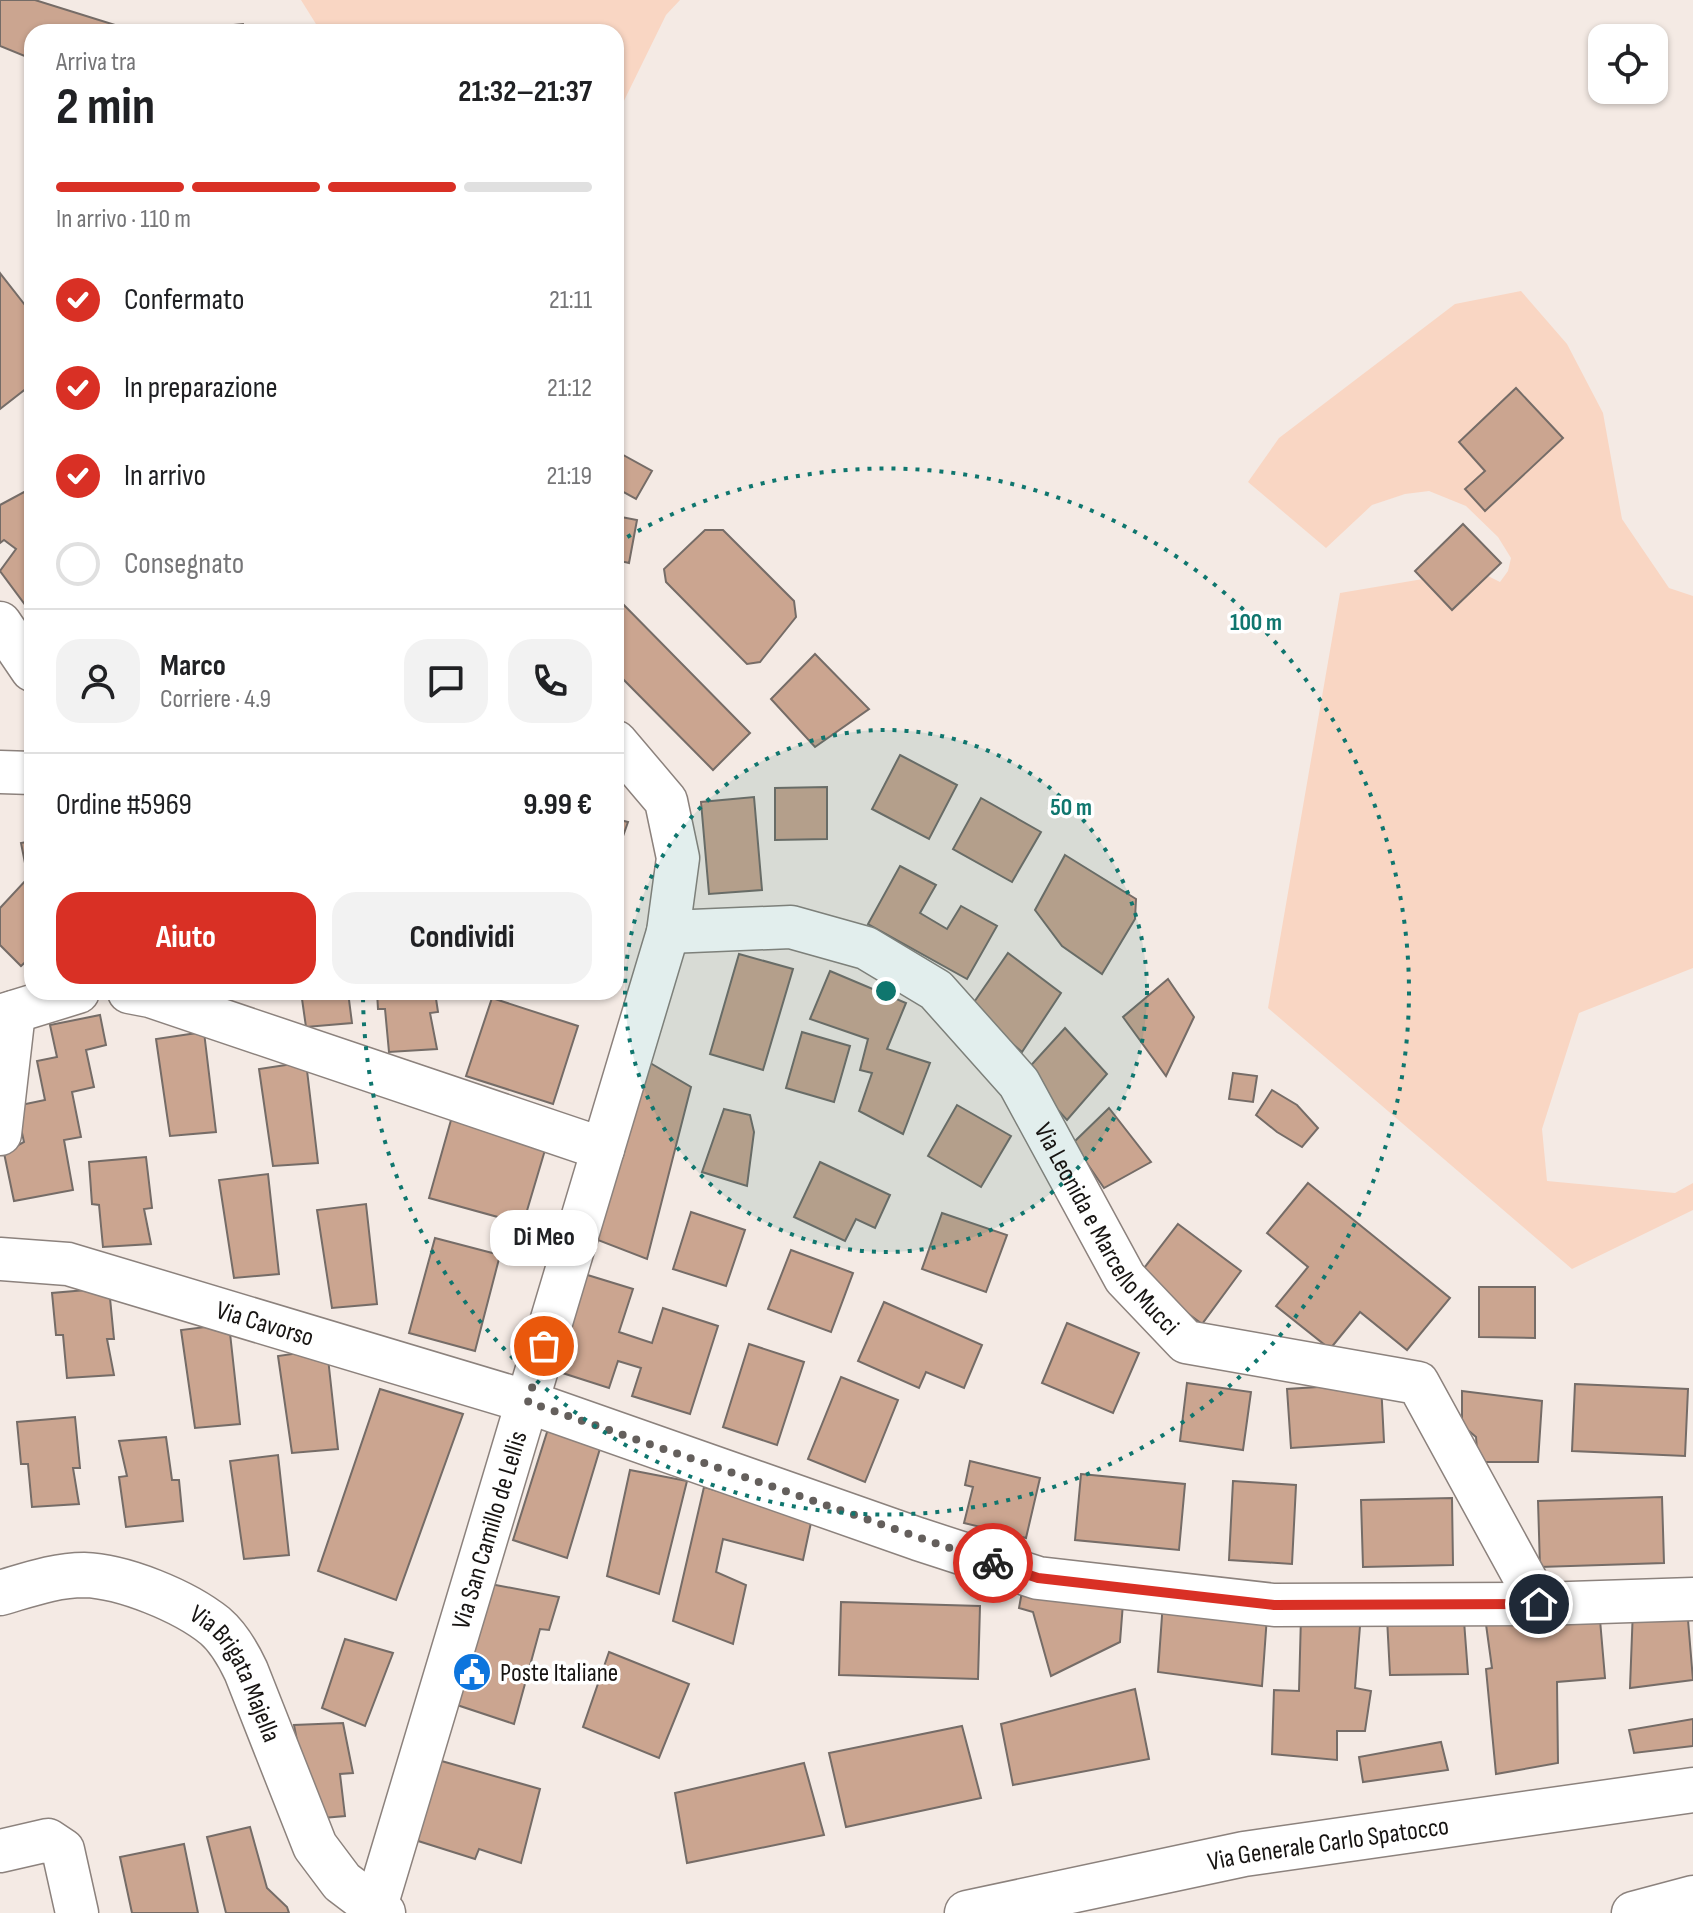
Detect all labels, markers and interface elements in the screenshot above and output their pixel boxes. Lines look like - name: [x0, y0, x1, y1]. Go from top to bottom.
- map controls: [1588, 24, 1668, 104]
- button: locate: [1588, 24, 1668, 104]
- text: Arriva tra: [56, 47, 136, 78]
- text: 21:32–21:37: [458, 74, 592, 110]
- text: 2 min: [56, 76, 155, 139]
- text: In arrivo · 110 m: [56, 204, 191, 235]
- icon: check: [56, 278, 100, 322]
- text: Confermato: [124, 282, 244, 318]
- text: 21:11: [549, 285, 592, 316]
- icon: check: [56, 366, 100, 410]
- text: In preparazione: [124, 370, 278, 406]
- text: 21:12: [547, 373, 592, 404]
- icon: check: [56, 454, 100, 498]
- text: In arrivo: [124, 458, 206, 494]
- text: 21:19: [547, 461, 592, 492]
- text: Consegnato: [124, 546, 244, 582]
- text: 100 m: [1230, 608, 1282, 637]
- button: person: [56, 639, 140, 723]
- button: chat: [404, 639, 488, 723]
- button: phone: [508, 639, 592, 723]
- text: Marco: [160, 648, 226, 684]
- text: Corriere · 4.9: [160, 684, 271, 715]
- text: Ordine #5969: [56, 787, 192, 823]
- text: 9.99 €: [523, 787, 592, 823]
- text: 50 m: [1050, 793, 1092, 822]
- button: Aiuto: [56, 892, 316, 984]
- button: Condividi: [332, 892, 592, 984]
- centre of rings: [872, 977, 900, 1005]
- street label: Via Leonida e Marcello Mucci: [1027, 1118, 1185, 1342]
- callout: Di Meo: [490, 1210, 598, 1266]
- text: Di Meo: [513, 1222, 575, 1253]
- street label: Via Cavorso: [212, 1295, 317, 1354]
- pin: [510, 1312, 578, 1380]
- icon: bag: [522, 1324, 566, 1368]
- street label: Via San Camillo de Lellis: [446, 1428, 535, 1633]
- courier: [953, 1523, 1033, 1603]
- icon: bike: [971, 1541, 1015, 1585]
- pin: [1505, 1570, 1573, 1638]
- icon: home: [1517, 1582, 1561, 1626]
- street label: Via Brigata Majella: [184, 1599, 286, 1747]
- public building icon: Poste Italiane: [451, 1651, 493, 1693]
- place label: Poste Italiane: [500, 1658, 618, 1689]
- street label: Via Generale Carlo Spatocco: [1205, 1811, 1451, 1878]

